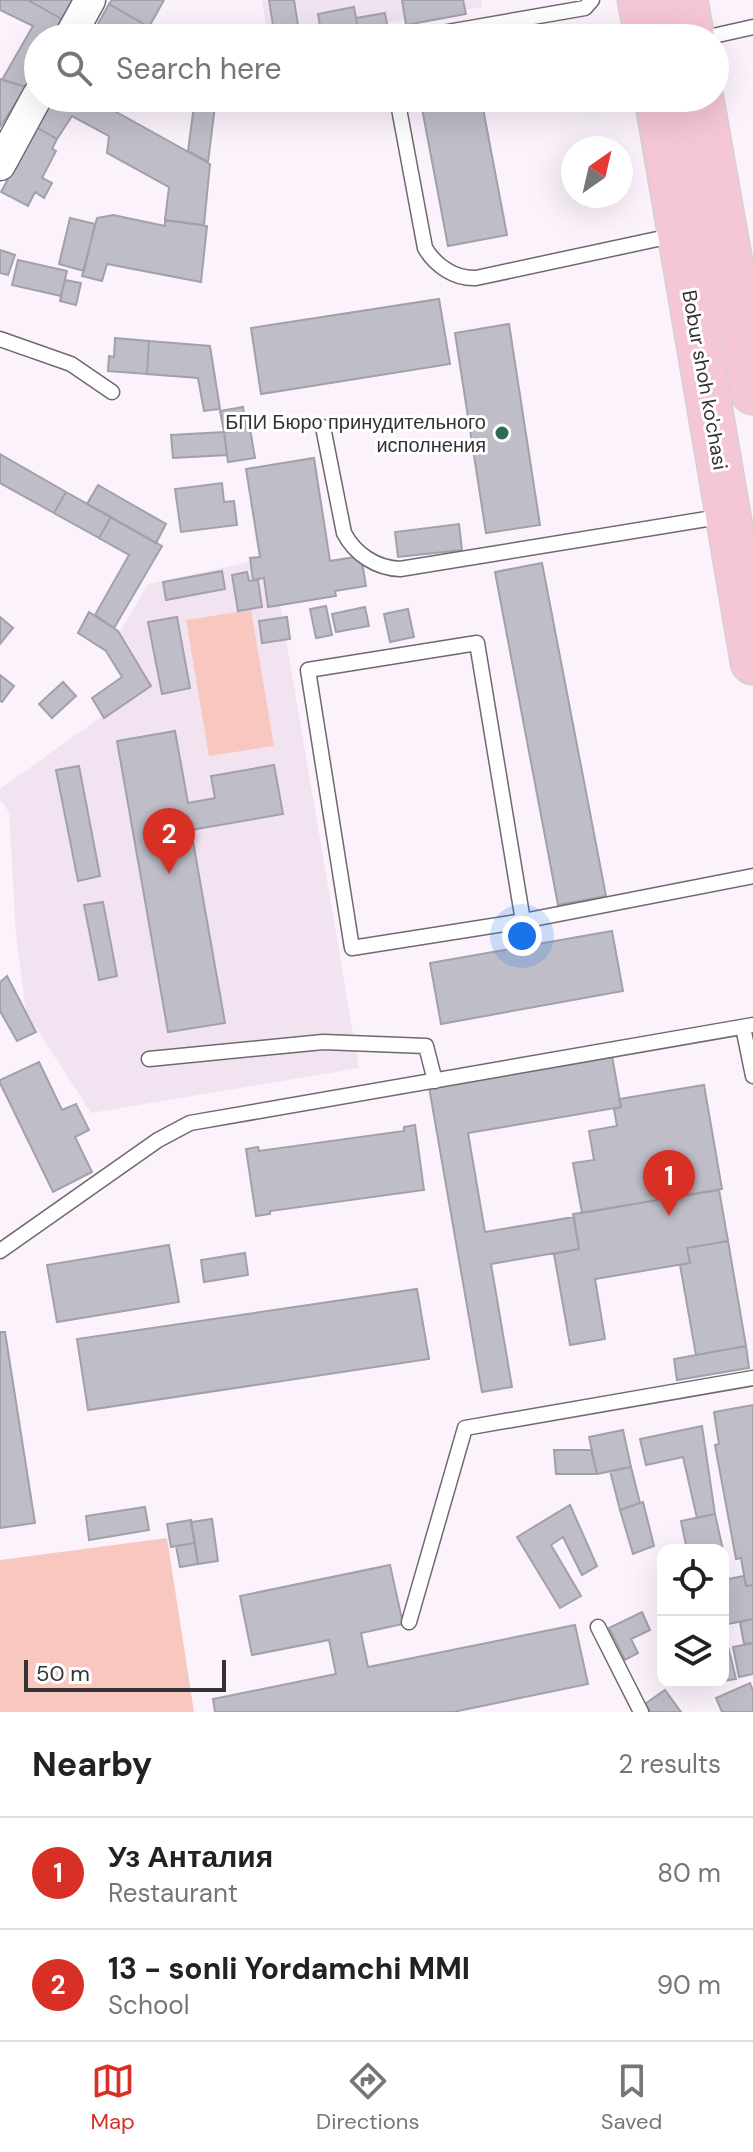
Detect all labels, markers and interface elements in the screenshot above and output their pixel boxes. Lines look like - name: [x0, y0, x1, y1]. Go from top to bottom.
- search box: [24, 24, 729, 112]
- icon: search: [52, 46, 96, 90]
- text: Search here: [116, 49, 282, 88]
- north arrow: [561, 136, 633, 208]
- street label: Bobur shoh ko'chasi: [676, 288, 734, 472]
- place label: БПИ Бюро принудительного исполнения: [225, 409, 486, 458]
- marker: БПИ Бюро принудительного исполнения: [493, 424, 511, 442]
- pin: 2: [143, 808, 195, 874]
- your location: [502, 916, 542, 956]
- pin: 1: [643, 1150, 695, 1216]
- map controls: [657, 1544, 729, 1688]
- button: locate: [657, 1544, 729, 1616]
- button: layers: [657, 1616, 729, 1688]
- scale bar: [24, 1656, 226, 1692]
- text: 50 m: [36, 1659, 90, 1688]
- text: Nearby: [32, 1742, 152, 1787]
- text: 2 results: [618, 1747, 721, 1781]
- text: Уз Анталия: [108, 1837, 273, 1876]
- text: 1: [53, 1856, 63, 1890]
- text: 80 m: [657, 1856, 721, 1890]
- text: Restaurant: [108, 1876, 238, 1910]
- text: 13 - sonli Yordamchi MMI: [108, 1949, 470, 1988]
- text: 2: [50, 1968, 66, 2002]
- text: 90 m: [657, 1968, 721, 2002]
- text: School: [108, 1988, 190, 2022]
- tab: Map: [91, 2059, 135, 2136]
- tab: Directions: [316, 2059, 420, 2136]
- tab: Saved: [601, 2059, 662, 2136]

